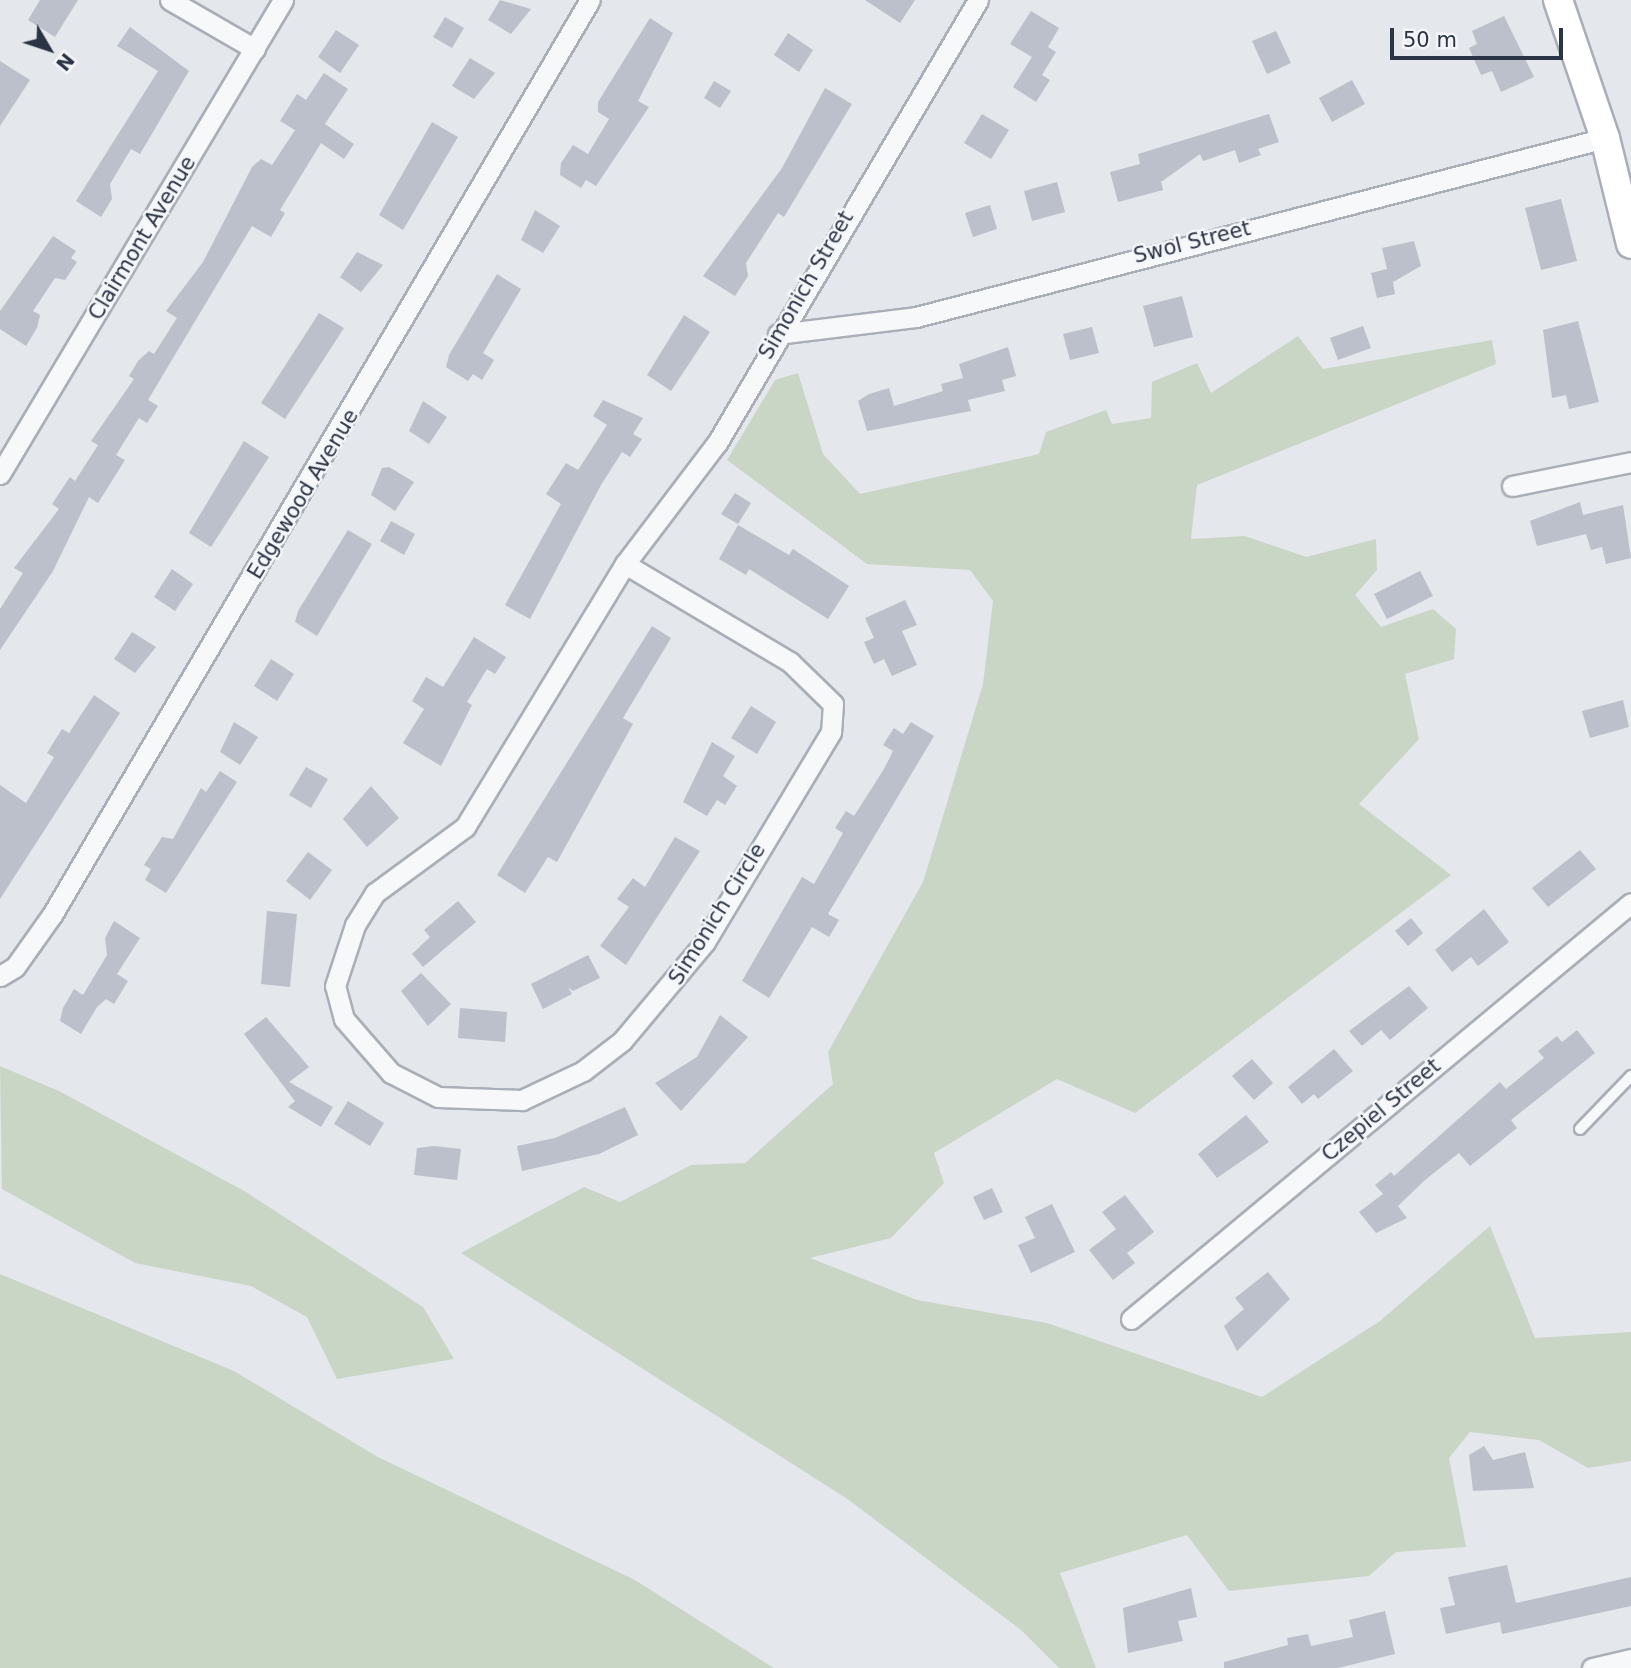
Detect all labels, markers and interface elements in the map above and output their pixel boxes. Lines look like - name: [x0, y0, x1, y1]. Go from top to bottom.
- north arrow: [14, 14, 84, 84]
- scale bar: [1393, 14, 1566, 58]
- text: 50 m: [1403, 28, 1457, 52]
- text: N: [52, 49, 79, 75]
- street label: Clairmont Avenue: [83, 151, 201, 325]
- street label: Simonich Street: [753, 206, 859, 364]
- street label: Swol Street: [1131, 215, 1253, 269]
- street label: Edgewood Avenue: [242, 404, 364, 584]
- street label: Simonich Circle: [663, 839, 771, 989]
- street label: Czepiel Street: [1317, 1053, 1445, 1167]

